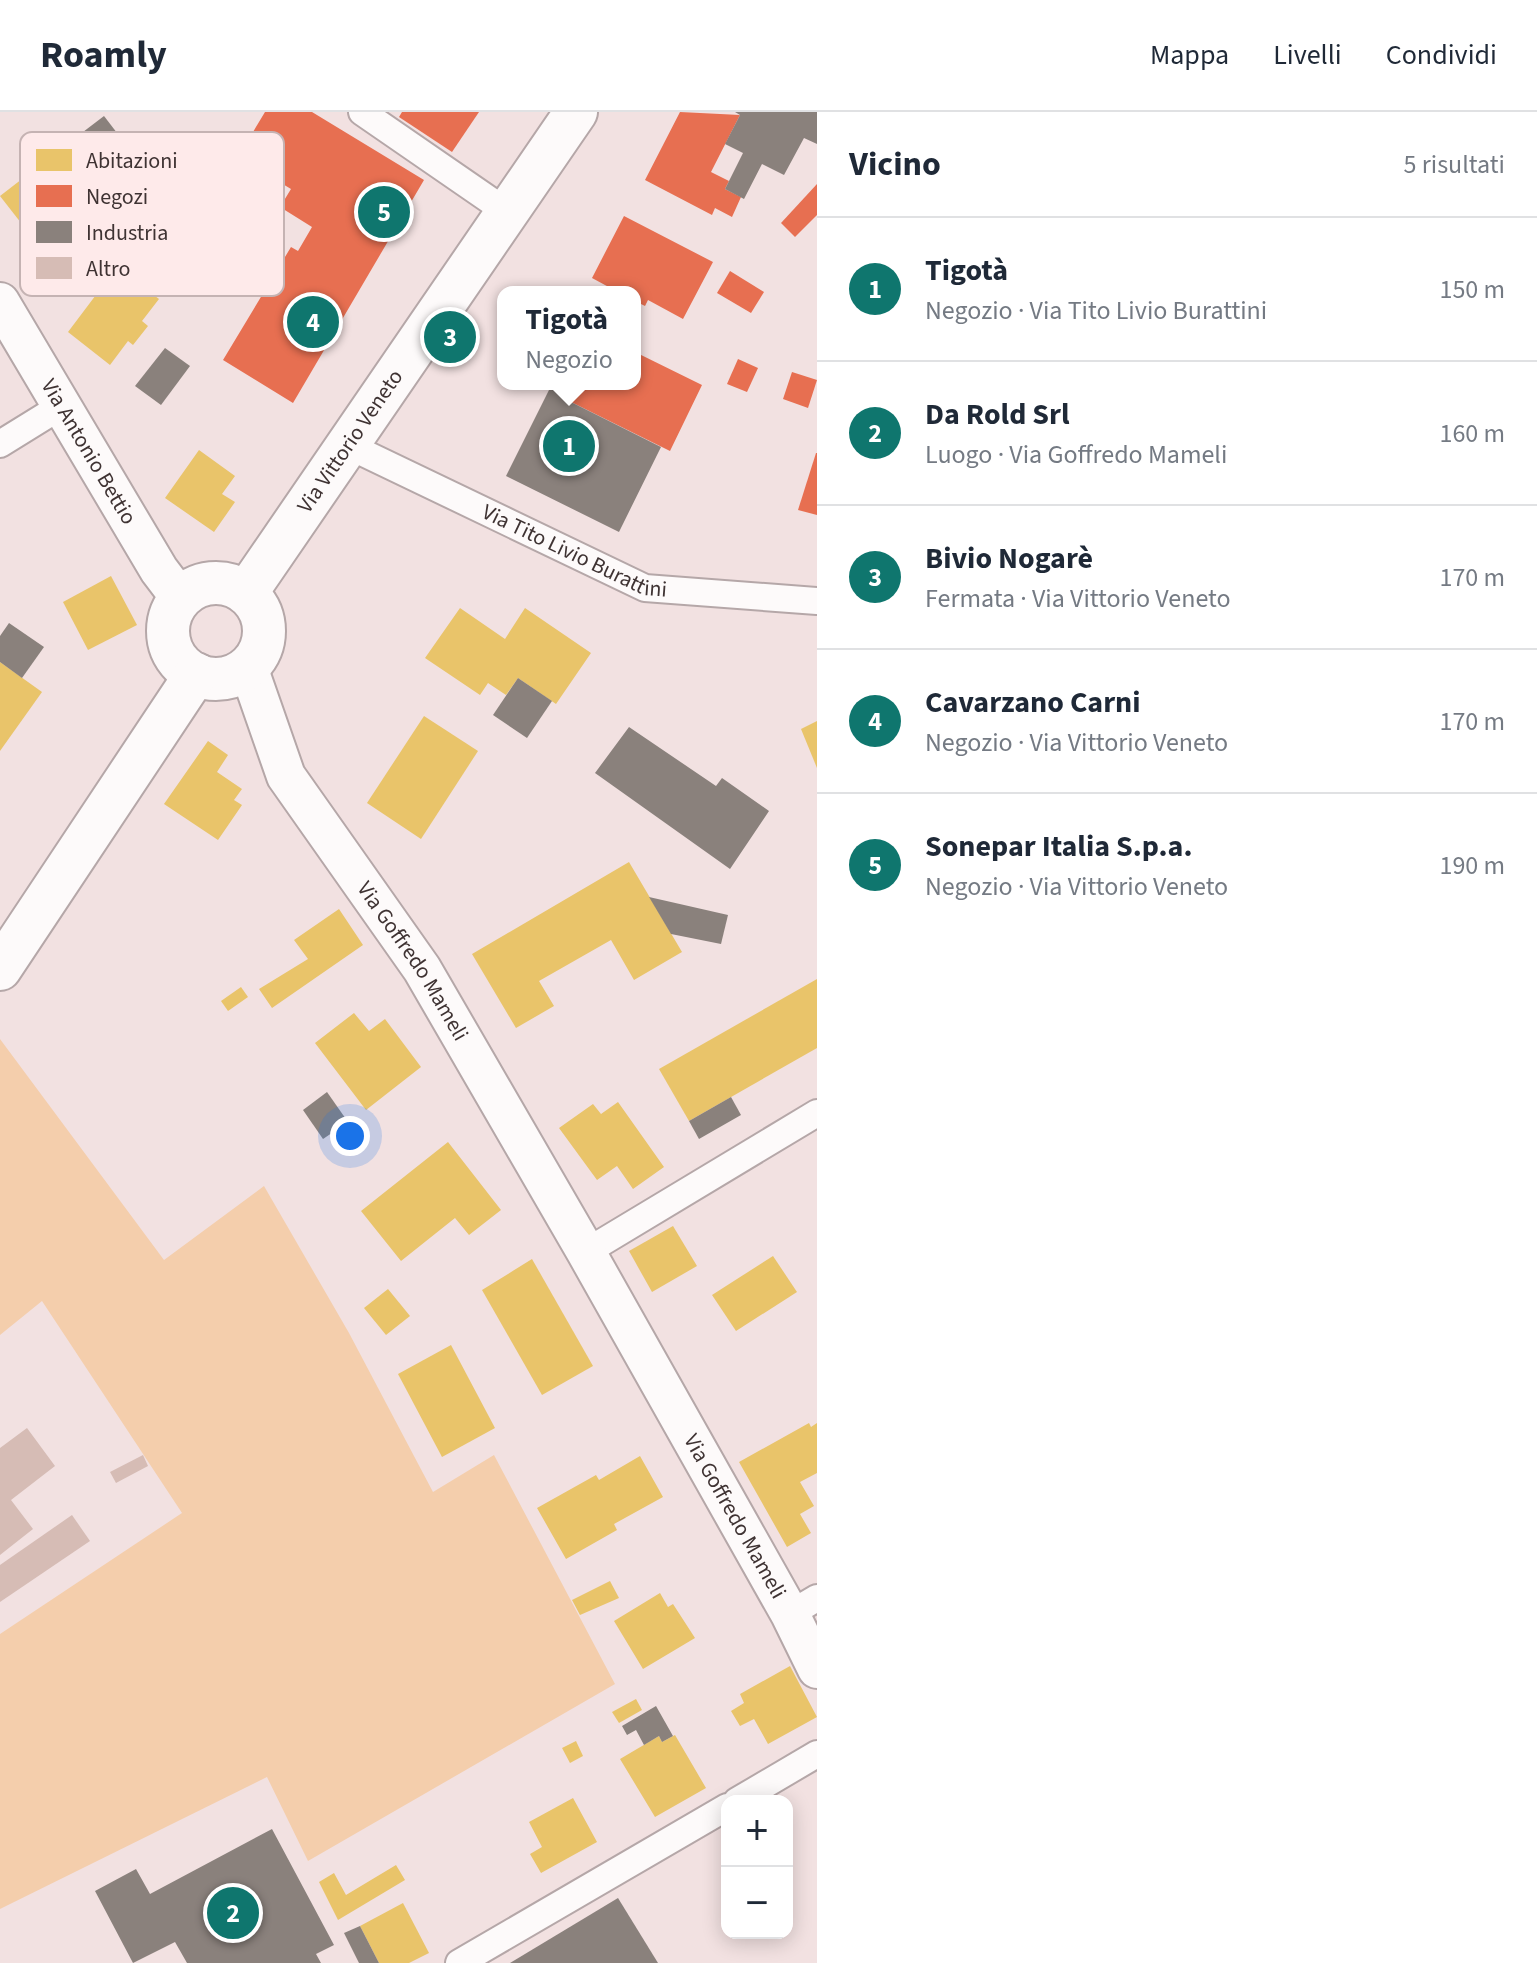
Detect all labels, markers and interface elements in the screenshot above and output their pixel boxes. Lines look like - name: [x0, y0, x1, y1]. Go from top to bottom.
- text: Roamly: [40, 28, 167, 82]
- text: Mappa: [1150, 35, 1229, 75]
- text: Livelli: [1273, 35, 1342, 75]
- text: Condividi: [1386, 35, 1497, 75]
- legend: [20, 132, 284, 296]
- text: Vicino: [849, 140, 941, 189]
- text: Abitazioni: [86, 145, 178, 177]
- text: 5 risultati: [1404, 146, 1505, 183]
- text: Negozi: [86, 181, 148, 213]
- pin: 5: [358, 182, 410, 242]
- text: Industria: [86, 217, 168, 249]
- text: Tigotà: [925, 249, 1008, 292]
- text: Altro: [86, 253, 130, 285]
- text: 1: [868, 271, 882, 308]
- text: 150 m: [1439, 271, 1505, 308]
- popup: [497, 286, 641, 390]
- pin: 4: [287, 292, 339, 352]
- text: Negozio · Via Tito Livio Burattini: [925, 292, 1267, 329]
- text: Tigotà: [525, 298, 608, 341]
- pin: 3: [424, 307, 476, 367]
- text: Negozio: [525, 341, 613, 378]
- street label: Via Vittorio Veneto: [289, 363, 411, 520]
- street label: Via Antonio Bettio: [33, 373, 145, 531]
- text: Da Rold Srl: [925, 393, 1070, 436]
- text: 2: [868, 415, 882, 452]
- text: 160 m: [1439, 415, 1505, 452]
- pin: 1: [543, 416, 595, 476]
- text: Luogo · Via Goffredo Mameli: [925, 436, 1227, 473]
- street label: Via Tito Livio Burattini: [477, 496, 668, 606]
- text: Bivio Nogarè: [925, 537, 1093, 580]
- text: 3: [868, 559, 882, 596]
- text: 170 m: [1439, 559, 1505, 596]
- text: Fermata · Via Vittorio Veneto: [925, 580, 1231, 617]
- text: Cavarzano Carni: [925, 681, 1141, 724]
- text: 4: [868, 703, 882, 740]
- text: 170 m: [1439, 703, 1505, 740]
- text: Negozio · Via Vittorio Veneto: [925, 724, 1228, 761]
- text: Sonepar Italia S.p.a.: [925, 825, 1192, 868]
- text: 5: [868, 847, 882, 884]
- text: 190 m: [1439, 847, 1505, 884]
- text: Negozio · Via Vittorio Veneto: [925, 868, 1228, 905]
- street label: Via Goffredo Mameli: [349, 875, 476, 1047]
- your location: [330, 1116, 370, 1156]
- street label: Via Goffredo Mameli: [676, 1428, 794, 1605]
- map controls: [721, 1795, 793, 1939]
- button: +: [721, 1795, 793, 1867]
- button: −: [721, 1867, 793, 1939]
- pin: 2: [207, 1883, 259, 1943]

